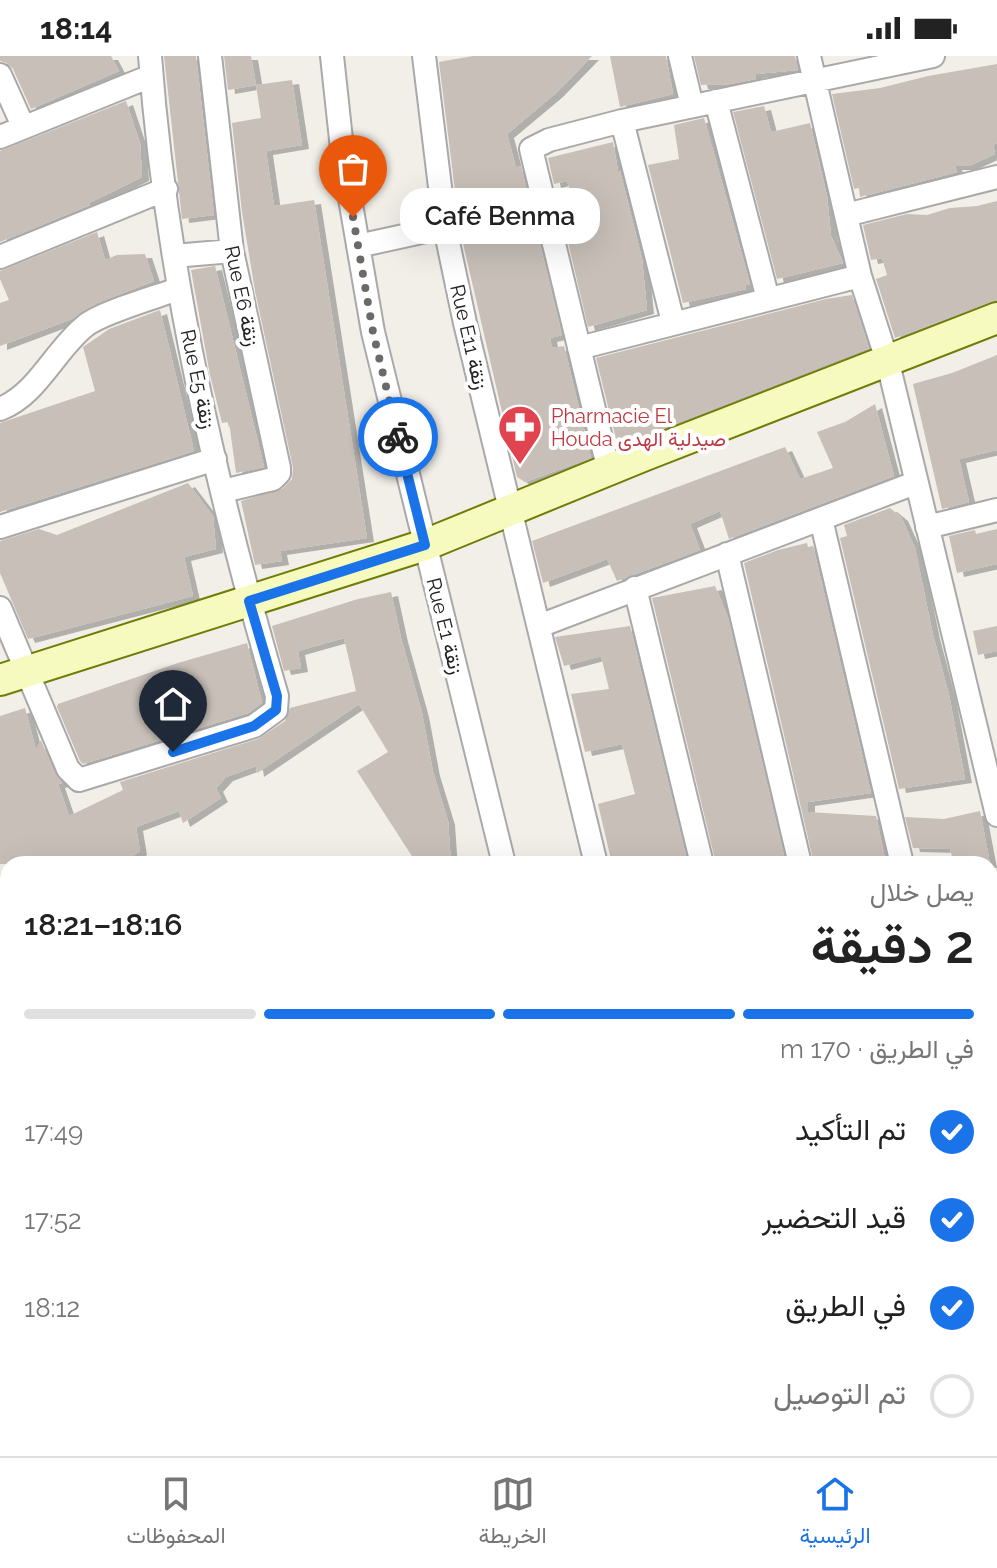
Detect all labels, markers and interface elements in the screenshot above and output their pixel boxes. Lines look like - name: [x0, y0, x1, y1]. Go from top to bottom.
- text: 18:14: [40, 11, 112, 46]
- pin: [319, 135, 387, 217]
- icon: bag: [331, 147, 375, 191]
- callout: Café Benma: [401, 189, 601, 245]
- text: Café Benma: [425, 201, 575, 231]
- street label: Rue E6 زنقة: [219, 243, 264, 349]
- street label: Rue E11 زنقة: [444, 282, 493, 392]
- street label: Rue E5 زنقة: [175, 327, 220, 431]
- courier: [358, 397, 438, 477]
- pharmacy icon: Pharmacie El Houda صيدلية الهدى: [496, 403, 544, 466]
- place label: Pharmacie El Houda صيدلية الهدى: [551, 404, 726, 452]
- icon: bike: [376, 415, 420, 459]
- street label: Rue E1 زنقة: [420, 575, 469, 677]
- pin: [139, 670, 207, 752]
- icon: home: [151, 682, 195, 726]
- text: يصل خلال: [870, 877, 974, 907]
- text: 18:16–18:21: [24, 907, 182, 942]
- text: 2 دقيقة: [811, 914, 974, 975]
- text: في الطريق · 170 m: [780, 1034, 974, 1064]
- icon: check: [930, 1110, 974, 1154]
- text: تم التأكيد: [795, 1112, 906, 1147]
- text: 17:49: [24, 1117, 83, 1147]
- icon: check: [930, 1198, 974, 1242]
- text: قيد التحضير: [762, 1200, 906, 1235]
- text: 17:52: [24, 1205, 82, 1235]
- icon: check: [930, 1286, 974, 1330]
- text: في الطريق: [785, 1288, 906, 1323]
- text: 18:12: [24, 1293, 80, 1323]
- text: تم التوصيل: [773, 1376, 906, 1411]
- tab: المحفوظات: [126, 1472, 226, 1555]
- tab: الخريطة: [478, 1472, 547, 1555]
- tab: الرئيسية: [799, 1472, 871, 1555]

